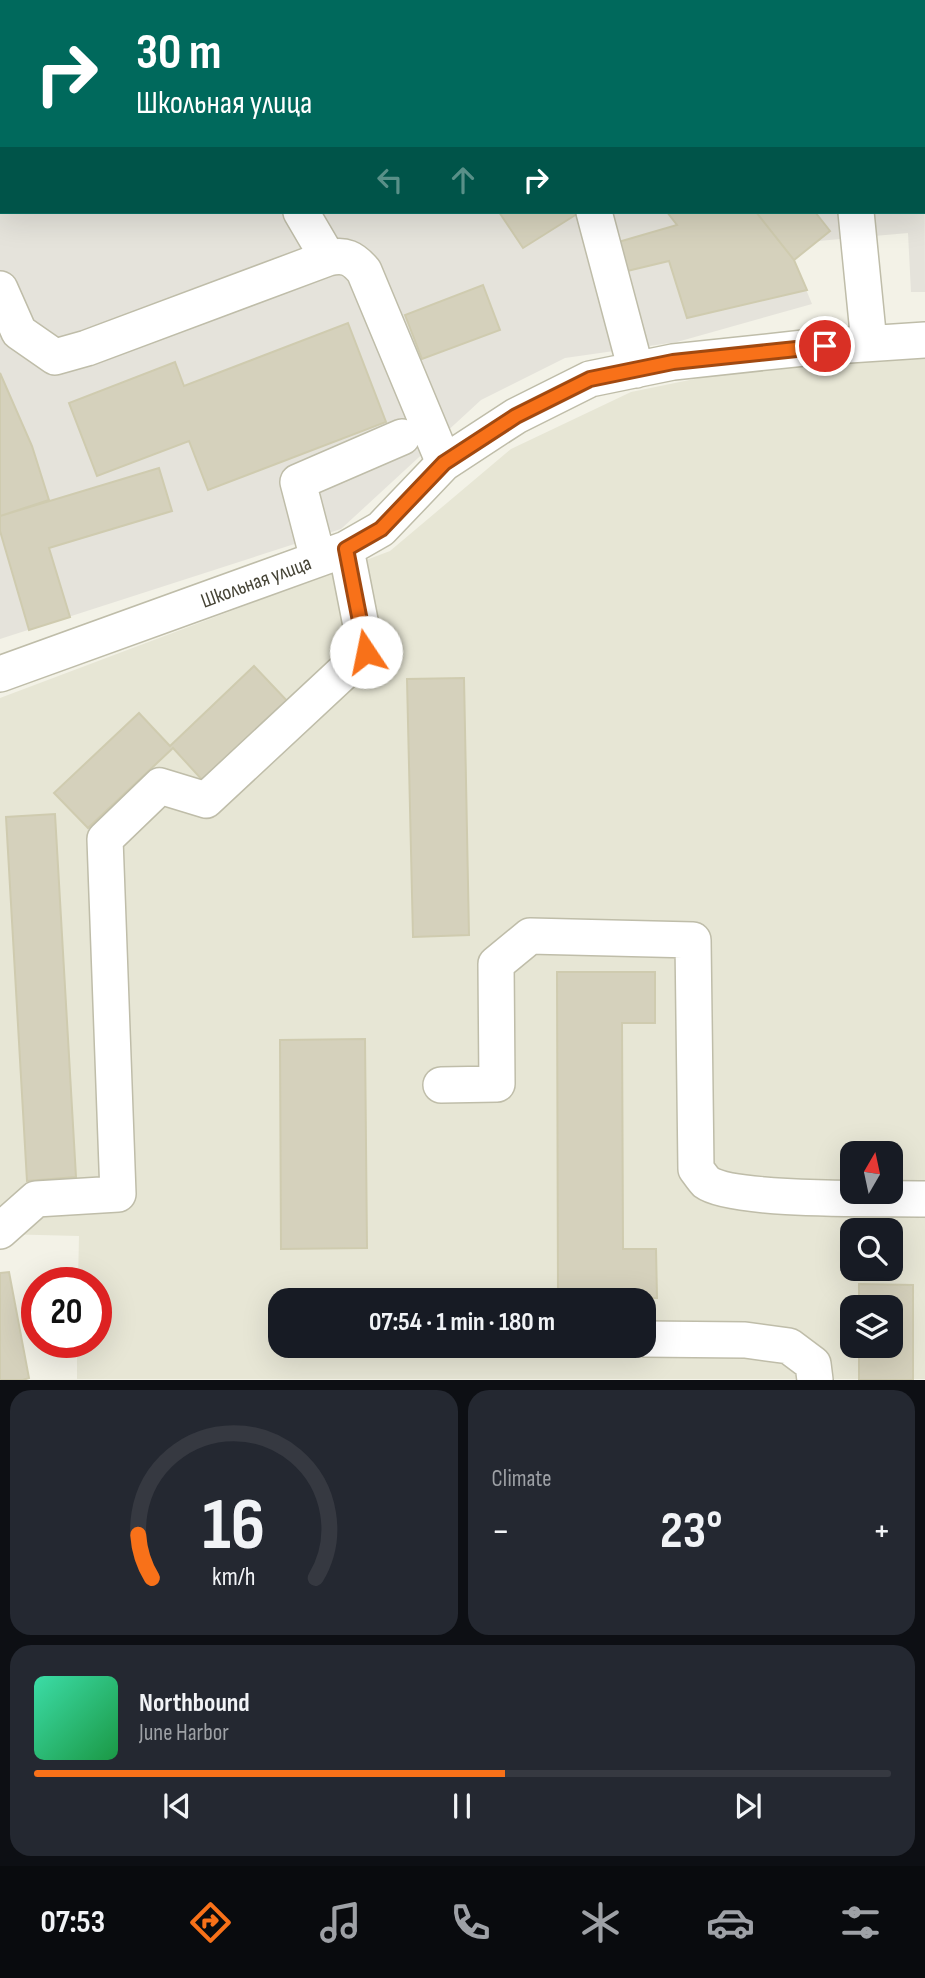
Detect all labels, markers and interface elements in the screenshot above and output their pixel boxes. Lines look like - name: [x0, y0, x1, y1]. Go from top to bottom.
- text: 30 m: [136, 24, 221, 83]
- icon: right: [21, 28, 112, 119]
- text: Школьная улица: [136, 84, 312, 123]
- icon: left: [371, 161, 409, 199]
- icon: ahead: [444, 161, 482, 199]
- icon: right: [517, 161, 555, 199]
- pin: [795, 316, 855, 376]
- icon: arrive: [806, 327, 844, 365]
- street label: Школьная улица: [197, 550, 315, 614]
- position arrow: [329, 615, 403, 689]
- north arrow: [840, 1141, 903, 1204]
- map controls: [840, 1141, 903, 1358]
- button: search: [840, 1218, 903, 1281]
- speed limit sign: 20: [21, 1267, 112, 1358]
- button: layers: [840, 1295, 903, 1358]
- text: 07:54 · 1 min · 180 m: [369, 1307, 555, 1338]
- text: Climate: [492, 1465, 551, 1493]
- text: 16: [202, 1483, 265, 1571]
- text: 23°: [660, 1500, 722, 1563]
- text: −: [492, 1509, 510, 1554]
- text: +: [872, 1509, 891, 1554]
- text: km/h: [212, 1562, 255, 1593]
- text: Northbound: [139, 1688, 250, 1719]
- text: June Harbor: [139, 1719, 229, 1747]
- icon: previous: [158, 1787, 196, 1825]
- icon: pause: [443, 1787, 481, 1825]
- icon: next: [729, 1787, 767, 1825]
- icon: directions: [186, 1898, 235, 1947]
- icon: music: [316, 1898, 365, 1947]
- icon: phone: [446, 1898, 495, 1947]
- icon: climate: [576, 1898, 625, 1947]
- icon: car: [706, 1898, 755, 1947]
- icon: filters: [836, 1898, 885, 1947]
- text: 07:53: [40, 1903, 105, 1942]

